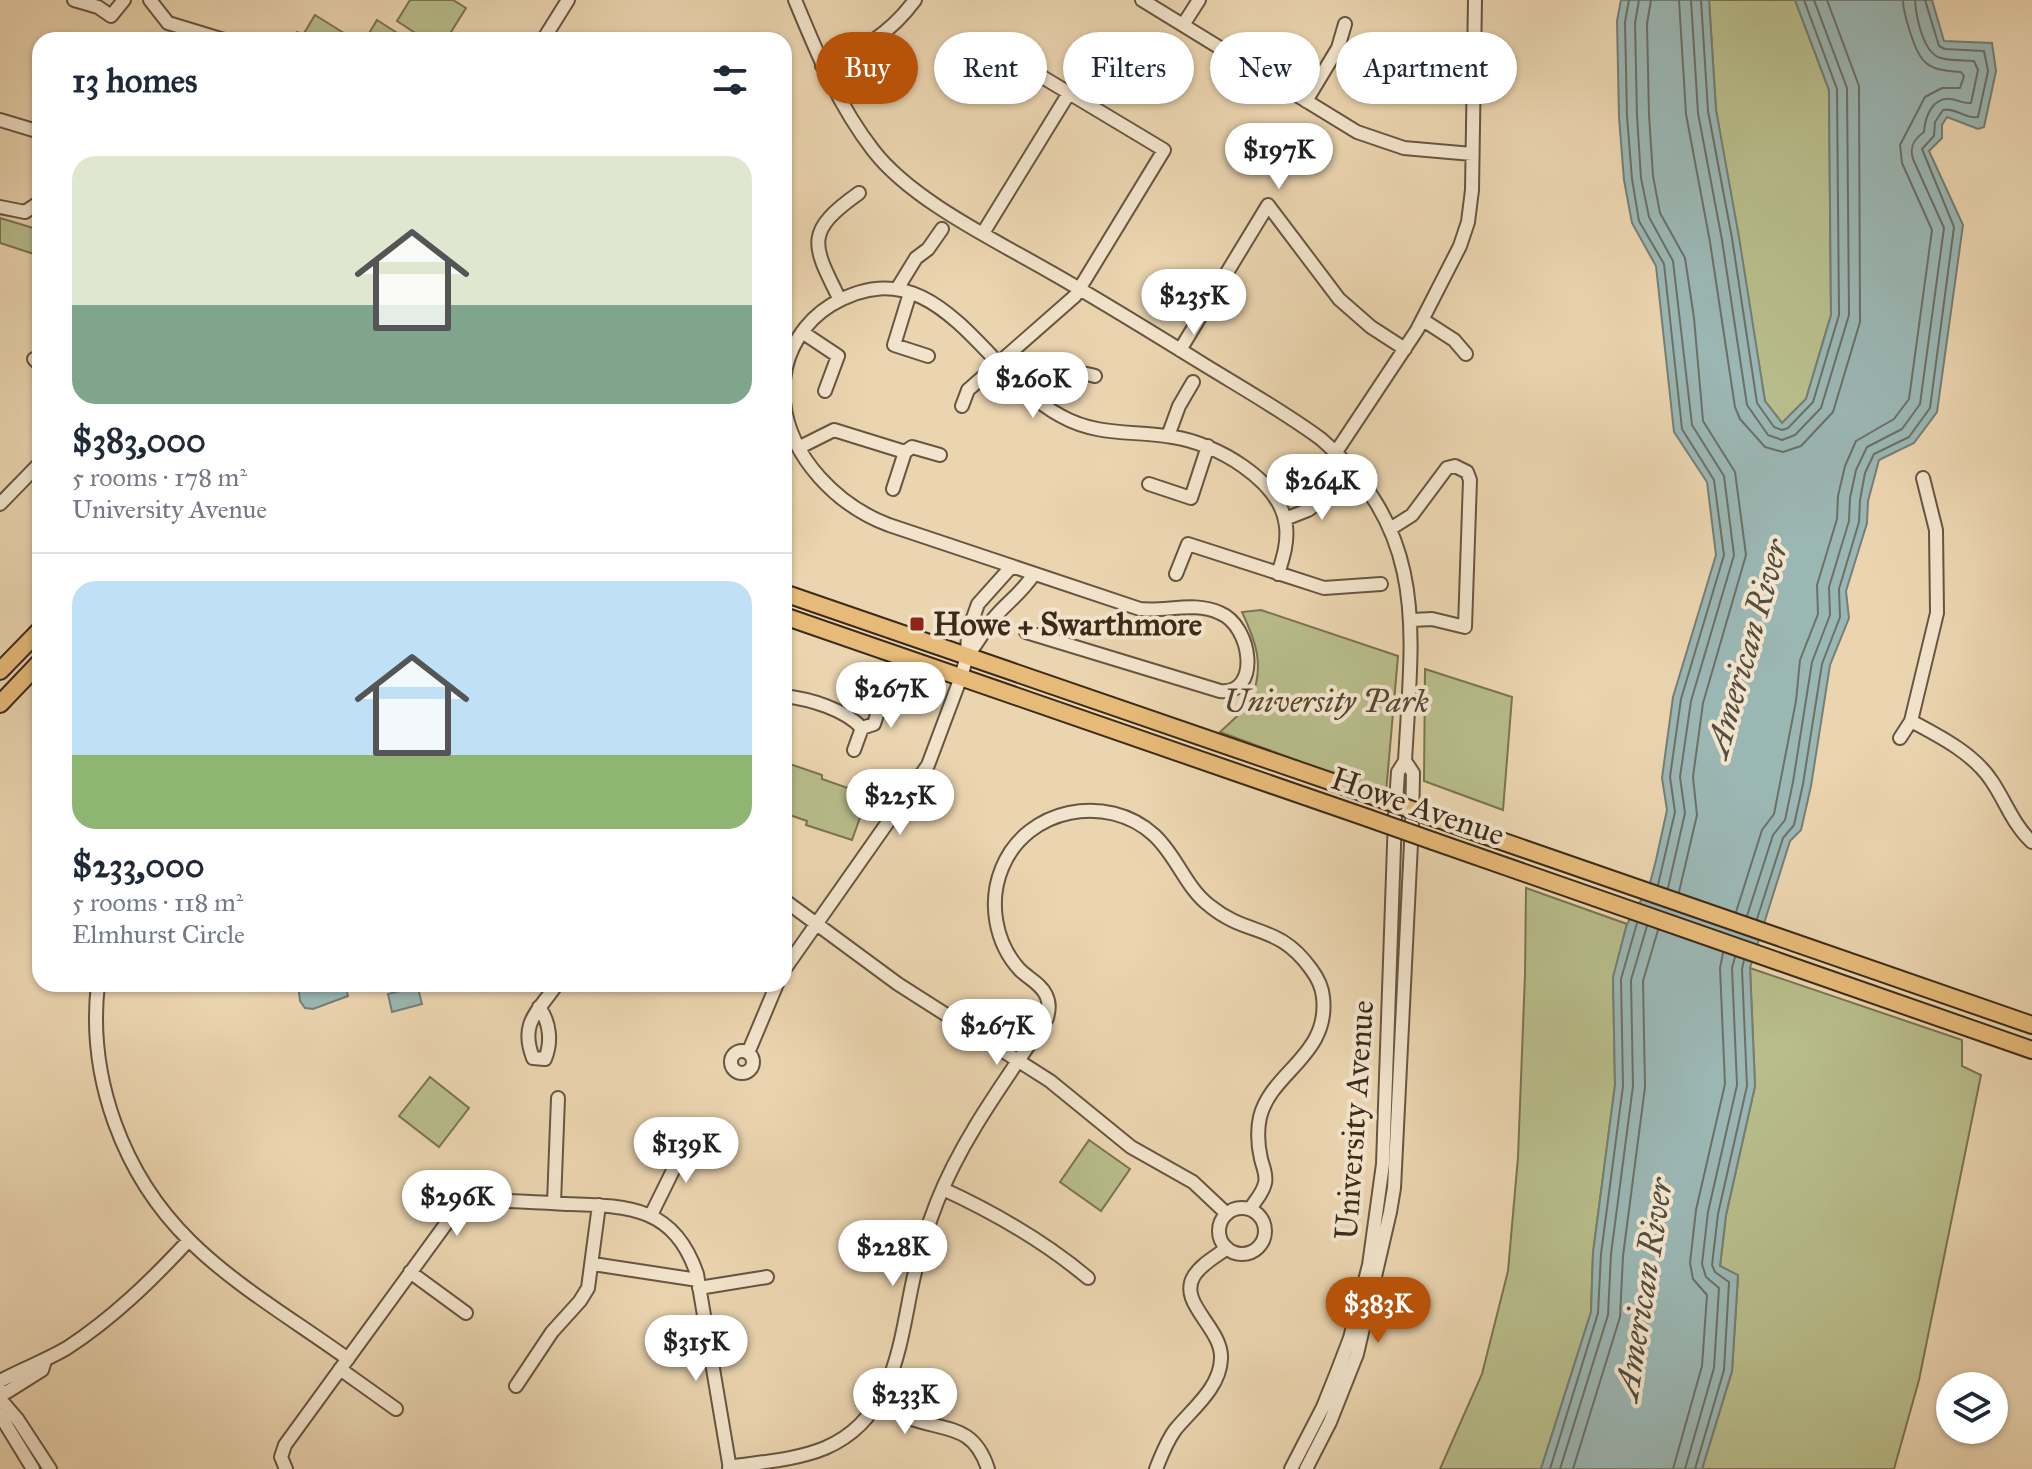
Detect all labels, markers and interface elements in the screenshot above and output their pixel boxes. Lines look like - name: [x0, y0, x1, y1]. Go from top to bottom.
- chip: Buy: [816, 32, 918, 104]
- chip: Rent: [934, 32, 1047, 104]
- chip: Filters: [1063, 32, 1194, 104]
- chip: New: [1210, 32, 1320, 104]
- chip: Apartment: [1336, 32, 1517, 104]
- icon: filters: [708, 58, 752, 102]
- text: 13 homes: [72, 60, 197, 101]
- pin: $197K: [1223, 123, 1335, 191]
- text: $197K: [1243, 133, 1315, 165]
- icon: home: [340, 208, 484, 352]
- pin: $235K: [1138, 269, 1250, 337]
- text: $235K: [1159, 279, 1229, 311]
- pin: $260K: [977, 352, 1089, 420]
- text: $260K: [995, 362, 1071, 394]
- text: $383,000: [72, 420, 206, 461]
- pin: $264K: [1266, 454, 1378, 522]
- text: 5 rooms · 178 m²: [72, 461, 247, 493]
- text: $264K: [1285, 464, 1359, 496]
- text: University Avenue: [72, 493, 267, 525]
- water label: American River: [1695, 533, 1798, 764]
- place label: Howe + Swarthmore: [933, 605, 1202, 644]
- marker: Howe + Swarthmore: [908, 615, 926, 633]
- icon: home: [340, 633, 484, 777]
- pin: $267K: [835, 662, 947, 730]
- text: $267K: [854, 672, 928, 704]
- park label: University Park: [1223, 682, 1429, 721]
- street label: Howe Avenue: [1326, 759, 1510, 854]
- pin: $225K: [844, 769, 956, 837]
- text: $225K: [864, 779, 936, 811]
- text: $233,000: [72, 845, 205, 886]
- text: 5 rooms · 118 m²: [72, 886, 243, 918]
- text: Elmhurst Circle: [72, 918, 245, 950]
- pin: $267K: [941, 999, 1053, 1067]
- street label: University Avenue: [1327, 999, 1382, 1241]
- text: $267K: [960, 1009, 1034, 1041]
- pin: $139K: [630, 1117, 742, 1185]
- text: $139K: [652, 1127, 720, 1159]
- pin: $296K: [401, 1170, 513, 1238]
- water label: American River: [1605, 1173, 1682, 1406]
- text: $296K: [420, 1180, 494, 1212]
- pin: $228K: [837, 1220, 949, 1288]
- text: $228K: [856, 1230, 930, 1262]
- pin: $383K: [1322, 1277, 1434, 1345]
- text: $383K: [1344, 1287, 1412, 1319]
- pin: $315K: [640, 1315, 752, 1383]
- text: $315K: [663, 1325, 729, 1357]
- pin: $233K: [849, 1368, 961, 1436]
- map controls: [1936, 1372, 2008, 1444]
- button: layers: [1936, 1372, 2008, 1444]
- text: $233K: [871, 1378, 939, 1410]

